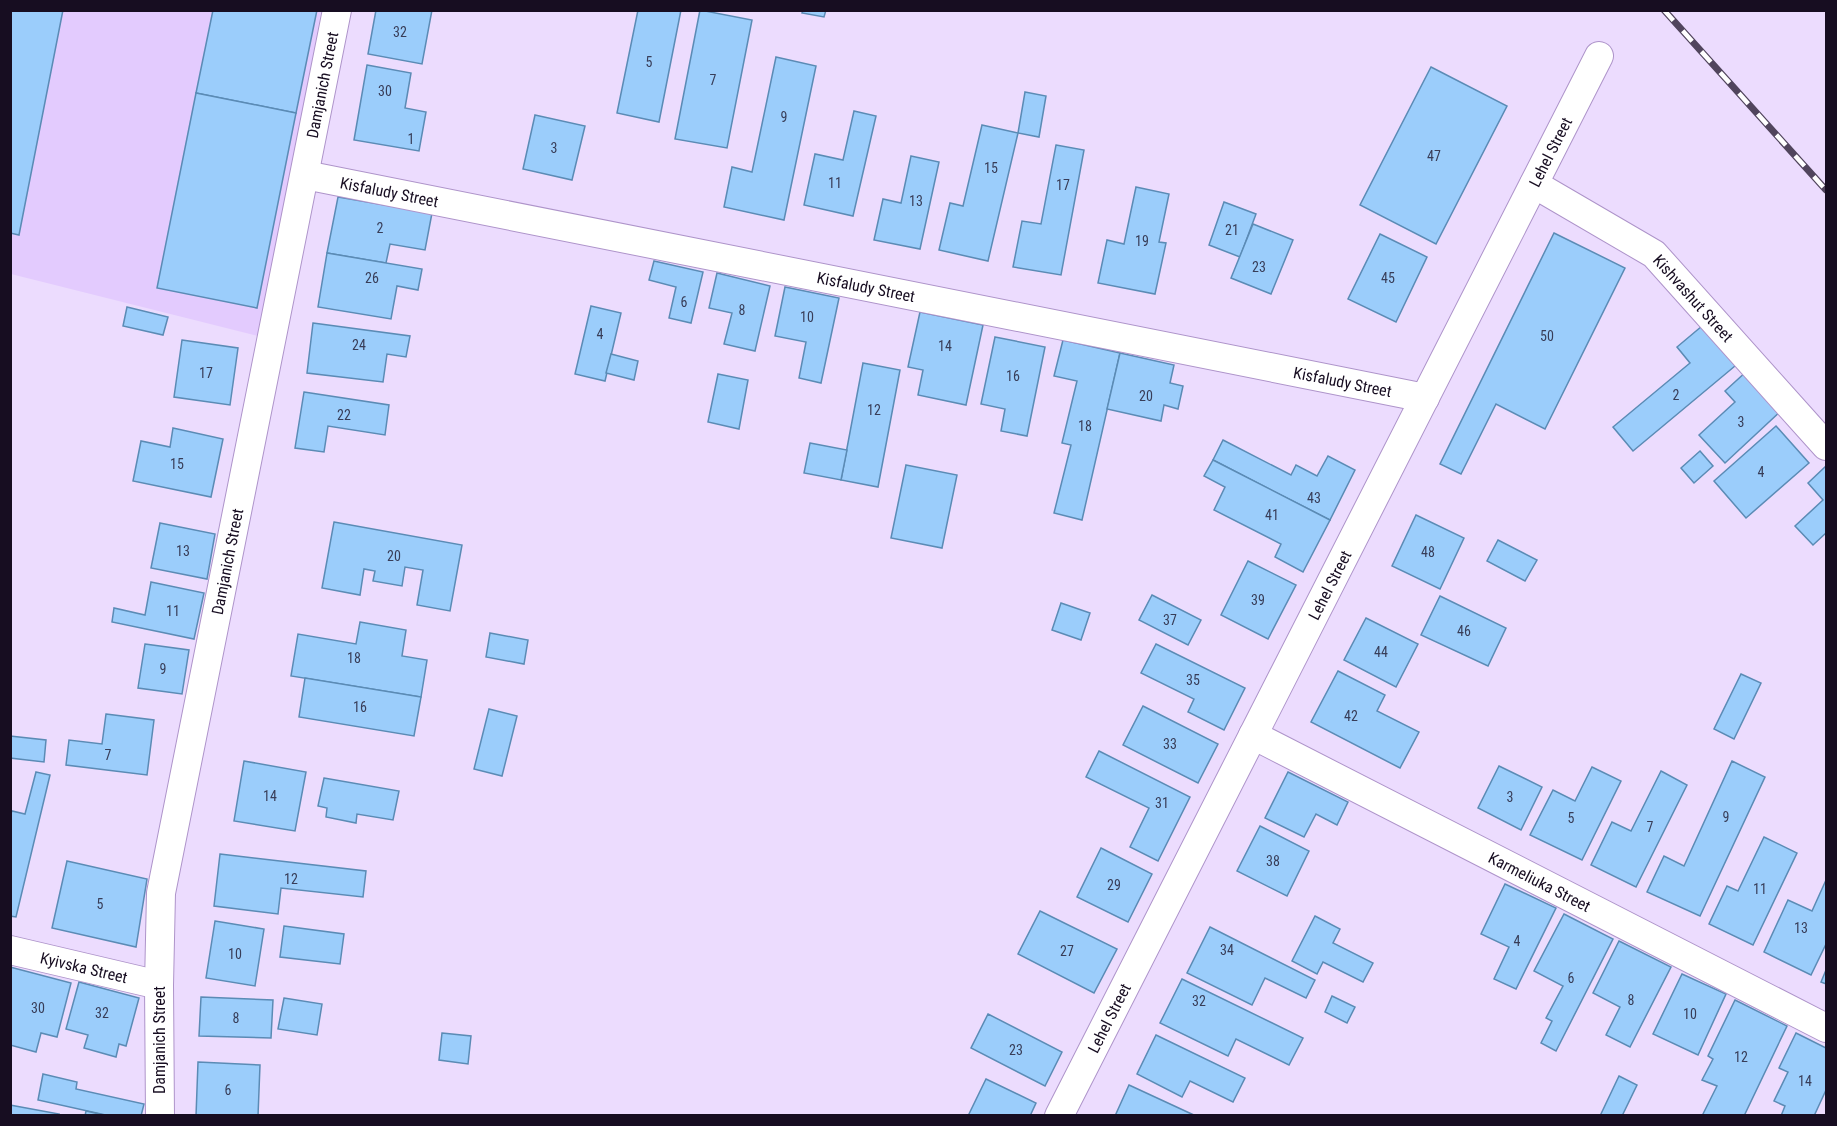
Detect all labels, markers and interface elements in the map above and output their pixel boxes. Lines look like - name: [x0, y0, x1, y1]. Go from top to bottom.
- house number: 32: [393, 24, 407, 40]
- street label: Damjanich Street: [303, 30, 342, 140]
- house number: 5: [646, 54, 653, 70]
- house number: 7: [710, 72, 717, 88]
- house number: 30: [378, 83, 392, 99]
- house number: 9: [781, 109, 787, 125]
- street label: Lehel Street: [1525, 114, 1576, 190]
- house number: 1: [408, 131, 414, 147]
- house number: 3: [551, 140, 557, 156]
- house number: 47: [1427, 148, 1441, 164]
- house number: 15: [984, 160, 998, 176]
- street label: Kisfaludy Street: [339, 173, 440, 211]
- house number: 11: [828, 175, 842, 191]
- house number: 17: [1056, 177, 1070, 193]
- house number: 13: [909, 193, 923, 209]
- house number: 2: [377, 220, 384, 236]
- house number: 21: [1225, 222, 1239, 238]
- house number: 19: [1135, 233, 1149, 249]
- street label: Kishvashut Street: [1649, 251, 1737, 346]
- house number: 23: [1252, 259, 1266, 275]
- street label: Kisfaludy Street: [815, 268, 917, 306]
- house number: 26: [365, 270, 379, 286]
- house number: 45: [1381, 270, 1395, 286]
- house number: 6: [681, 294, 688, 310]
- house number: 8: [739, 302, 746, 318]
- house number: 10: [800, 309, 814, 325]
- house number: 4: [597, 326, 604, 342]
- house number: 50: [1540, 328, 1554, 344]
- house number: 24: [352, 337, 366, 353]
- house number: 14: [938, 338, 952, 354]
- street label: Kisfaludy Street: [1292, 363, 1394, 401]
- house number: 17: [199, 365, 213, 381]
- house number: 16: [1006, 368, 1020, 384]
- house number: 2: [1673, 387, 1680, 403]
- house number: 20: [1139, 388, 1153, 404]
- house number: 12: [867, 402, 881, 418]
- house number: 22: [337, 407, 351, 423]
- house number: 3: [1738, 414, 1744, 430]
- house number: 18: [1078, 418, 1092, 434]
- house number: 15: [170, 456, 184, 472]
- house number: 4: [1758, 464, 1765, 480]
- house number: 43: [1307, 490, 1321, 506]
- street label: Damjanich Street: [208, 507, 247, 616]
- house number: 41: [1265, 507, 1279, 523]
- house number: 13: [176, 543, 190, 559]
- house number: 48: [1421, 544, 1435, 560]
- street label: Lehel Street: [1304, 547, 1356, 623]
- house number: 20: [387, 548, 401, 564]
- house number: 39: [1251, 592, 1265, 608]
- house number: 11: [166, 603, 180, 619]
- house number: 37: [1163, 612, 1177, 628]
- house number: 46: [1457, 623, 1471, 639]
- house number: 44: [1374, 644, 1388, 660]
- house number: 18: [347, 650, 361, 666]
- house number: 9: [160, 661, 166, 677]
- house number: 35: [1186, 672, 1200, 688]
- house number: 16: [353, 699, 367, 715]
- house number: 42: [1344, 708, 1358, 724]
- house number: 33: [1163, 736, 1177, 752]
- house number: 7: [105, 747, 112, 763]
- house number: 14: [263, 788, 277, 804]
- house number: 3: [1507, 789, 1513, 805]
- house number: 31: [1155, 795, 1169, 811]
- house number: 9: [1723, 809, 1729, 825]
- house number: 5: [1568, 810, 1575, 826]
- house number: 7: [1647, 819, 1654, 835]
- street label: Karmeliuka Street: [1485, 848, 1594, 916]
- house number: 38: [1266, 853, 1280, 869]
- house number: 12: [284, 871, 298, 887]
- house number: 29: [1107, 877, 1121, 893]
- house number: 11: [1753, 881, 1767, 897]
- house number: 5: [97, 896, 104, 912]
- house number: 13: [1794, 920, 1808, 936]
- house number: 4: [1514, 933, 1521, 949]
- house number: 34: [1220, 942, 1234, 958]
- house number: 27: [1060, 943, 1074, 959]
- house number: 10: [228, 946, 242, 962]
- street label: Kyivska Street: [38, 948, 130, 987]
- house number: 6: [1568, 970, 1575, 986]
- street label: Lehel Street: [1084, 980, 1135, 1056]
- street label: Damjanich Street: [150, 986, 169, 1094]
- house number: 8: [1628, 992, 1635, 1008]
- house number: 32: [1192, 993, 1206, 1009]
- house number: 30: [31, 1000, 45, 1016]
- house number: 32: [95, 1005, 109, 1021]
- house number: 10: [1683, 1006, 1697, 1022]
- house number: 8: [233, 1010, 240, 1026]
- house number: 23: [1009, 1042, 1023, 1058]
- house number: 12: [1734, 1049, 1748, 1065]
- house number: 14: [1798, 1073, 1812, 1089]
- house number: 6: [225, 1082, 232, 1098]

